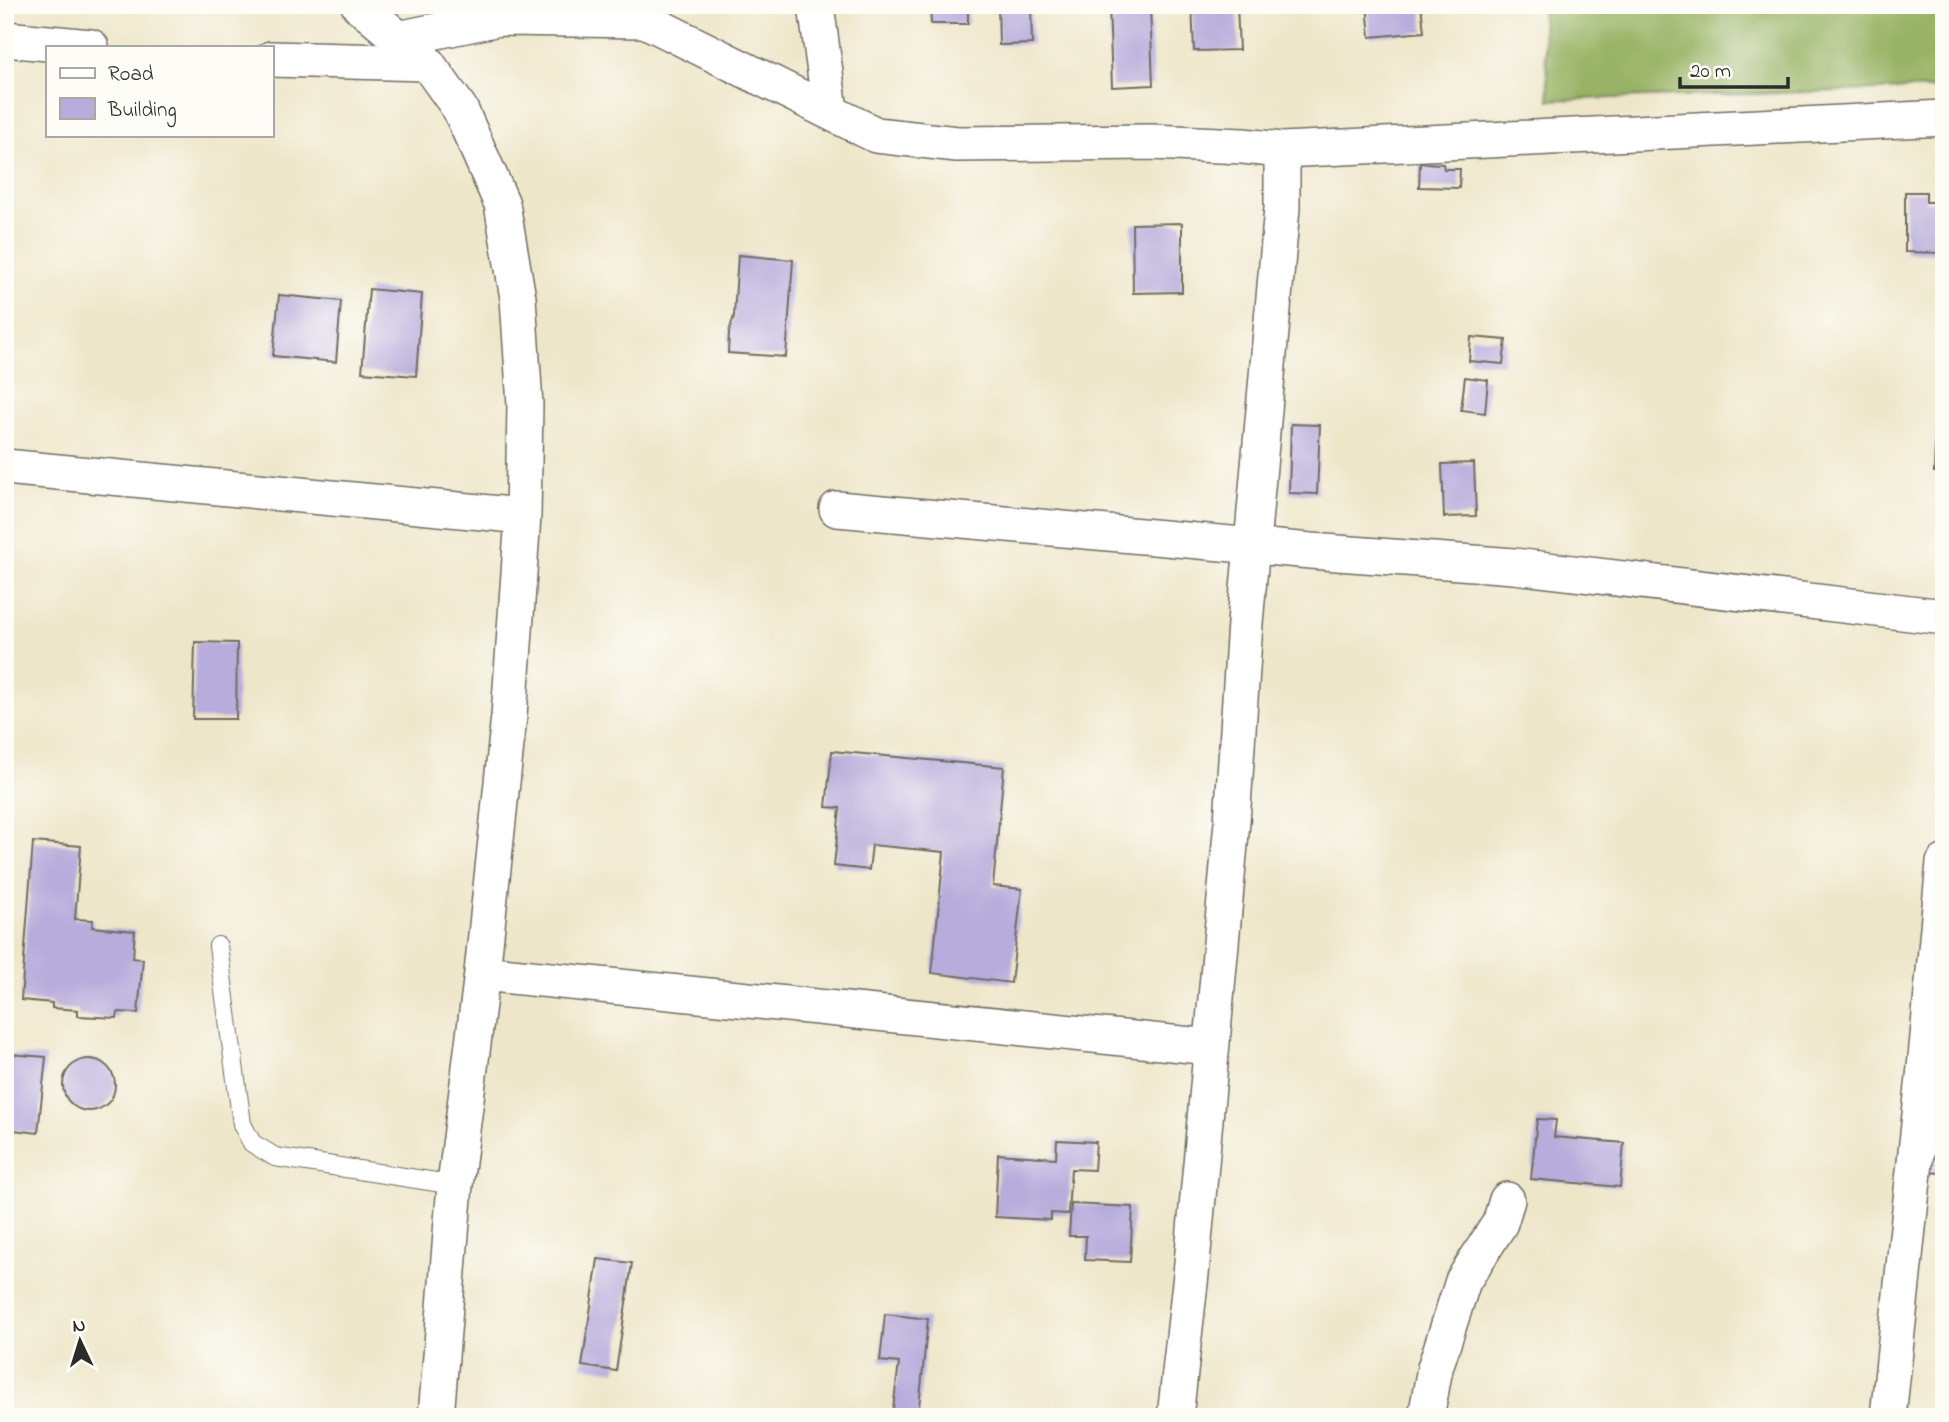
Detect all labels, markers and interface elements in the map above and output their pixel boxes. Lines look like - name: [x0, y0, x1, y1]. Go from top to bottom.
- legend: [46, 46, 273, 136]
- scale bar: [1680, 46, 1788, 90]
- text: 20 m: [1690, 57, 1731, 87]
- text: Road: [108, 60, 154, 90]
- text: Building: [107, 96, 177, 128]
- north arrow: [46, 1306, 116, 1376]
- text: N: [72, 1313, 87, 1340]

